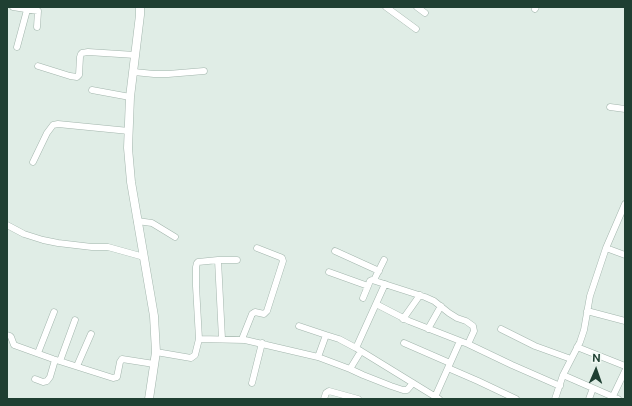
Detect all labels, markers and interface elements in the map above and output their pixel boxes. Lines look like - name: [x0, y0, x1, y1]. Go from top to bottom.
- north arrow: [576, 350, 616, 390]
- text: N: [592, 352, 601, 364]

